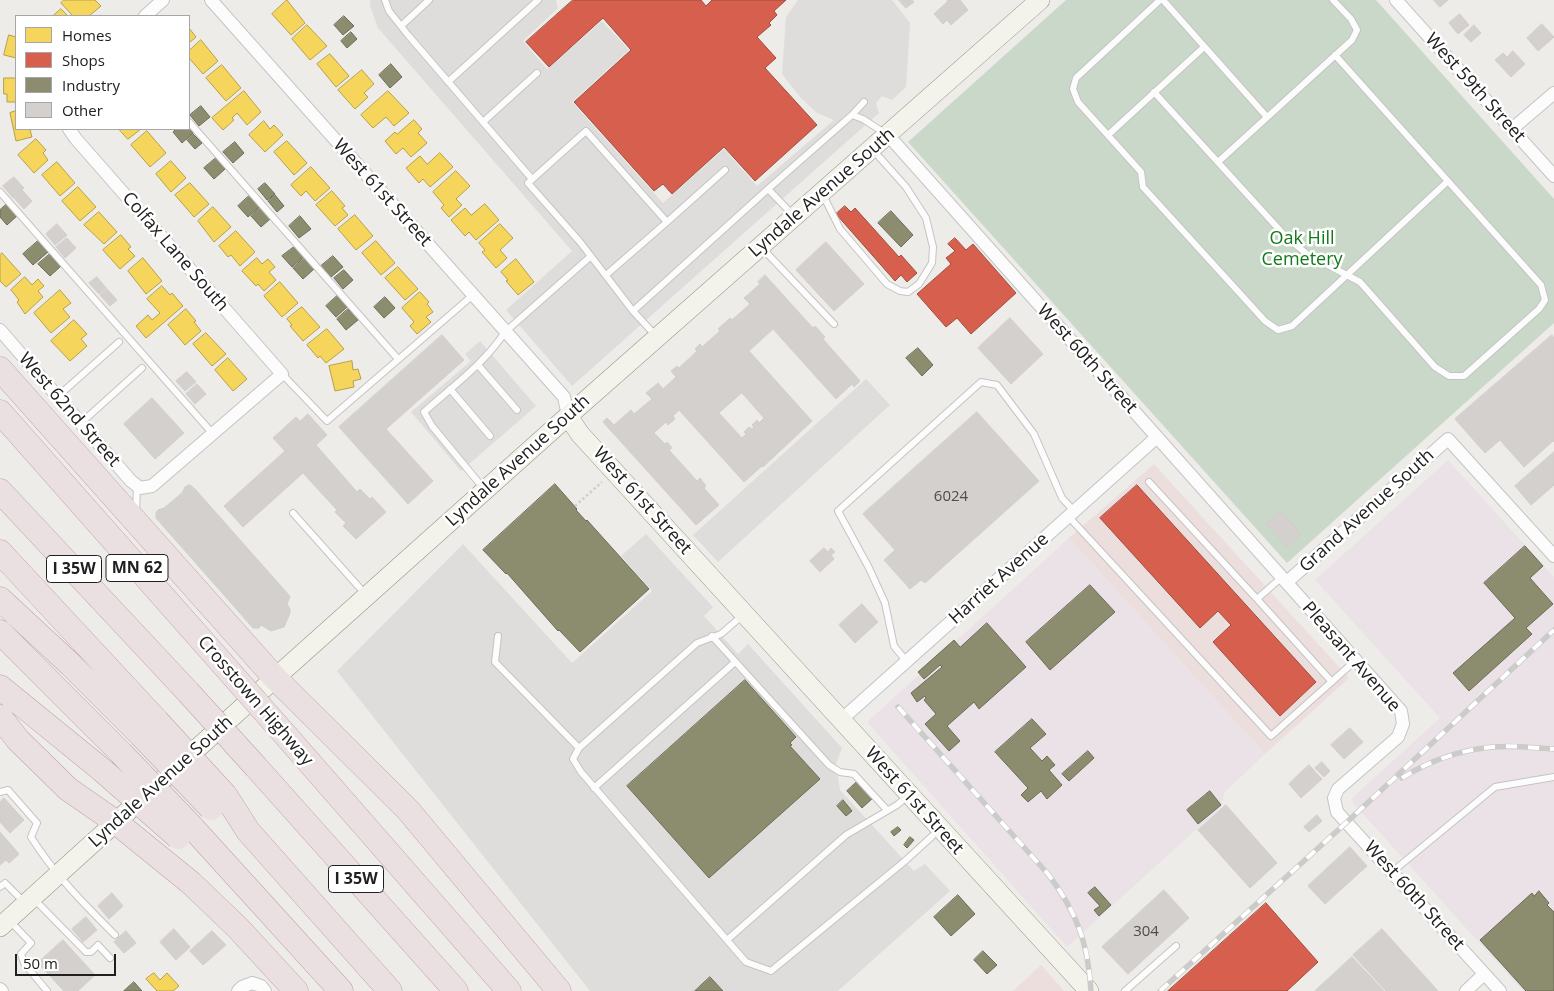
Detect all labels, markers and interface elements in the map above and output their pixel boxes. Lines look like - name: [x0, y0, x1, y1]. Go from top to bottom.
- legend: [15, 15, 190, 130]
- text: Homes: [62, 25, 112, 45]
- street label: West 59th Street: [1420, 29, 1530, 147]
- text: Shops: [62, 50, 105, 70]
- text: Industry: [62, 75, 120, 95]
- text: Other: [62, 100, 103, 120]
- street label: Lyndale Avenue South: [745, 124, 899, 262]
- street label: West 61st Street: [328, 135, 436, 251]
- street label: Colfax Lane South: [117, 188, 233, 316]
- park label: Oak Hill Cemetery: [1261, 228, 1343, 270]
- street label: West 60th Street: [1032, 300, 1142, 418]
- street label: West 62nd Street: [14, 349, 124, 471]
- street label: Lyndale Avenue South: [442, 391, 594, 531]
- street label: West 61st Street: [588, 443, 696, 559]
- street label: Grand Avenue South: [1295, 445, 1439, 577]
- house number: 6024: [934, 488, 968, 506]
- street label: Harriet Avenue: [945, 529, 1053, 629]
- road number: MN 62: [106, 554, 168, 582]
- road number: I 35W: [46, 556, 102, 582]
- street label: Pleasant Avenue: [1297, 598, 1405, 716]
- street label: Crosstown Highway: [193, 632, 317, 770]
- street label: Lyndale Avenue South: [85, 712, 237, 852]
- street label: West 61st Street: [860, 743, 968, 859]
- street label: West 60th Street: [1359, 837, 1469, 955]
- road number: I 35W: [328, 866, 384, 892]
- house number: 304: [1133, 923, 1159, 941]
- scale bar: [18, 944, 119, 976]
- text: 50 m: [23, 953, 58, 973]

